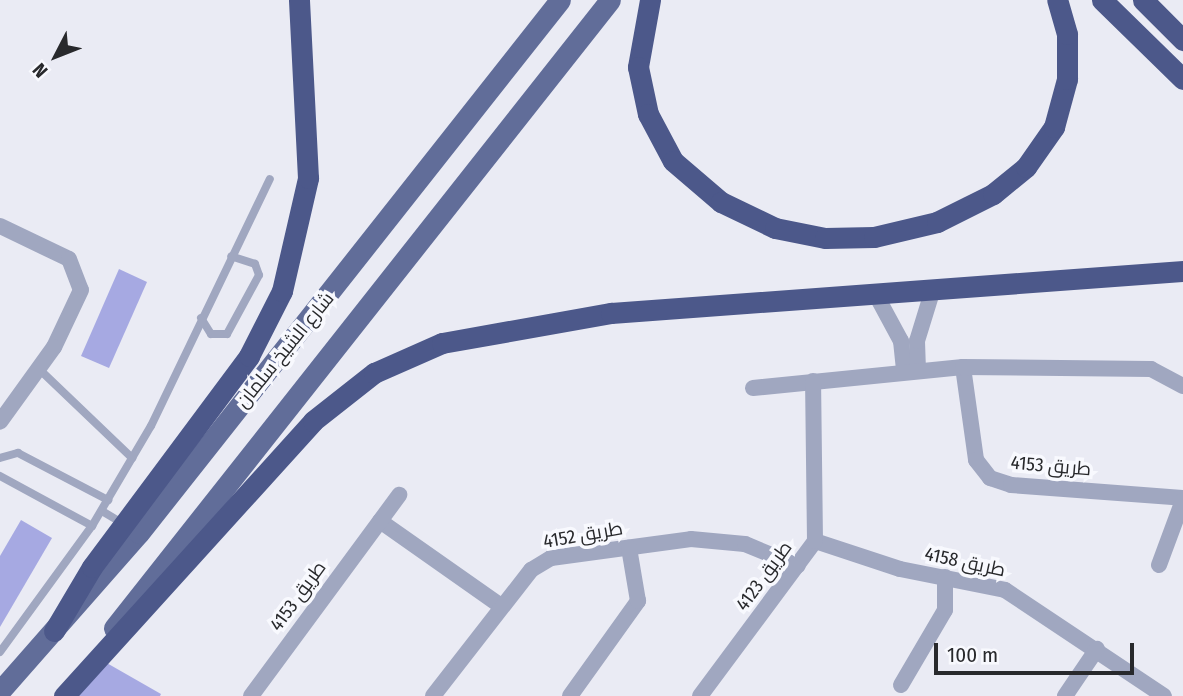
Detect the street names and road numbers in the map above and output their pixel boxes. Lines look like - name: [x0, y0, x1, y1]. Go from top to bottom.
- street label: شارع الشيخ سلمان: [231, 287, 339, 413]
- street label: طريق 4153: [1010, 451, 1092, 481]
- street label: طريق 4152: [541, 517, 625, 553]
- street label: طريق 4123: [731, 537, 797, 615]
- street label: طريق 4158: [923, 542, 1007, 582]
- street label: طريق 4153: [265, 557, 331, 635]

